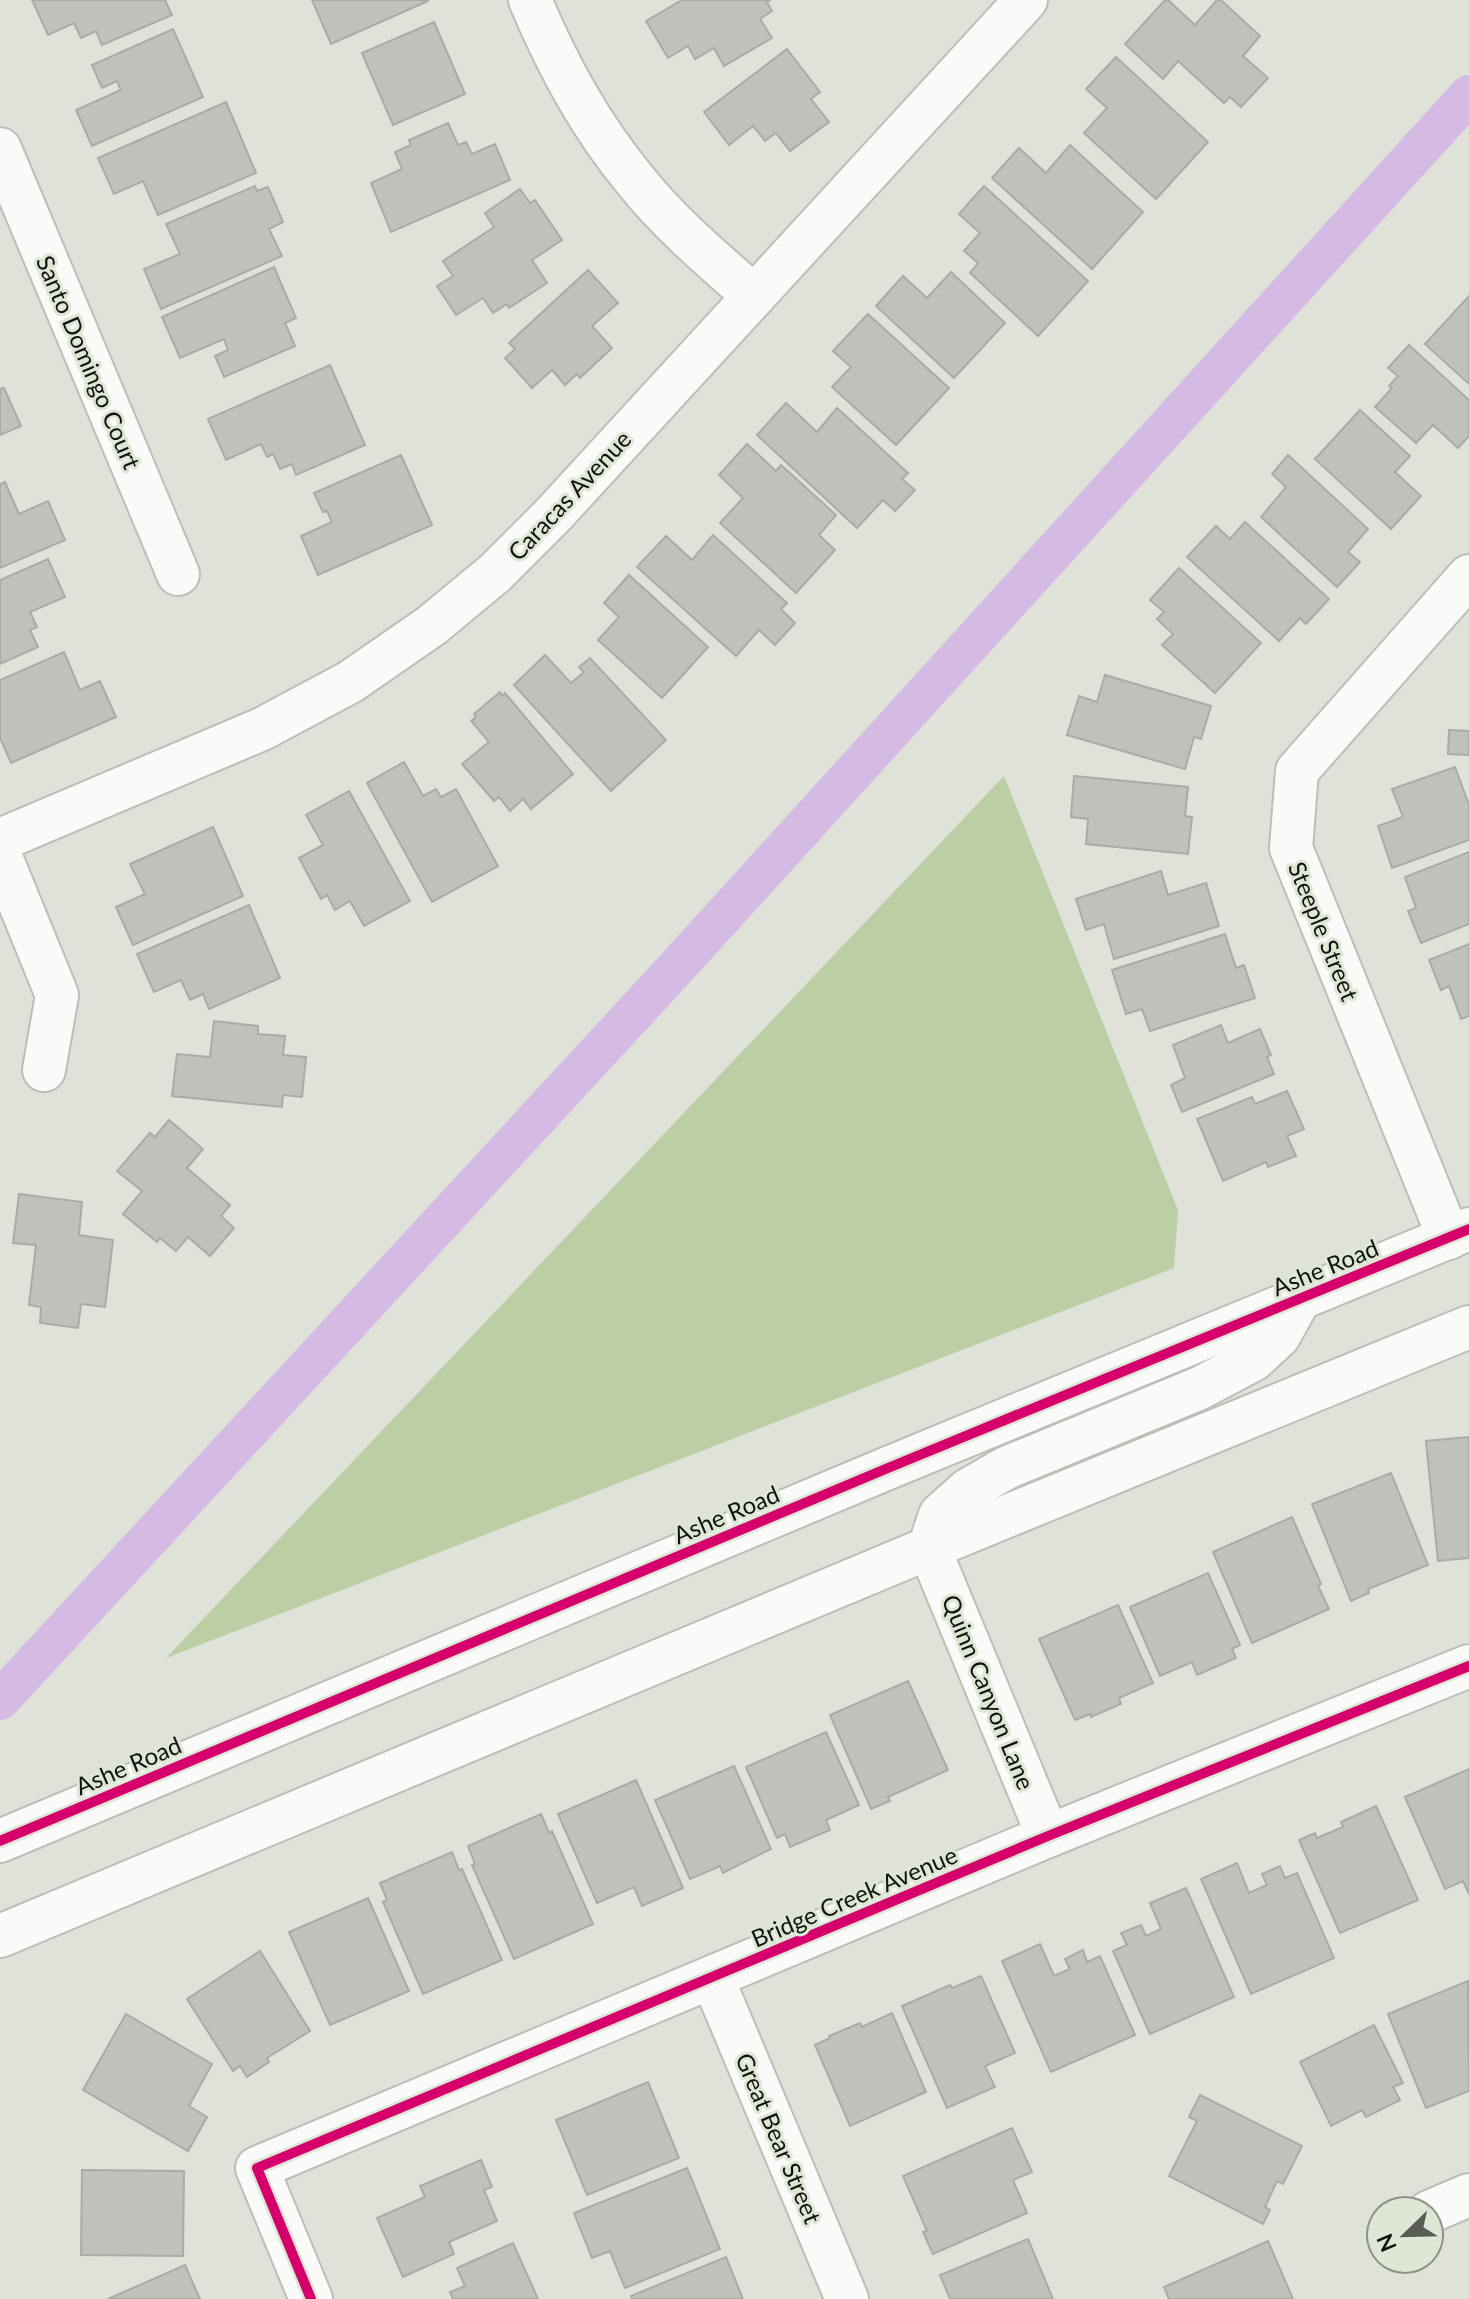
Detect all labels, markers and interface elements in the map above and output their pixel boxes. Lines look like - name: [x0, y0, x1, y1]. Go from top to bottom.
- street label: Santo Domingo Court: [31, 251, 147, 473]
- street label: Caracas Avenue: [501, 424, 637, 566]
- street label: Steeple Street: [1283, 857, 1365, 1005]
- street label: Ashe Road: [1268, 1233, 1382, 1301]
- street label: Ashe Road: [669, 1479, 783, 1549]
- street label: Quinn Canyon Lane: [937, 1590, 1041, 1794]
- street label: Ashe Road: [71, 1730, 185, 1800]
- street label: Bridge Creek Avenue: [747, 1840, 961, 1952]
- street label: Great Bear Street: [730, 2048, 828, 2228]
- north arrow: [1365, 2195, 1445, 2275]
- text: N: [1370, 2230, 1402, 2256]

